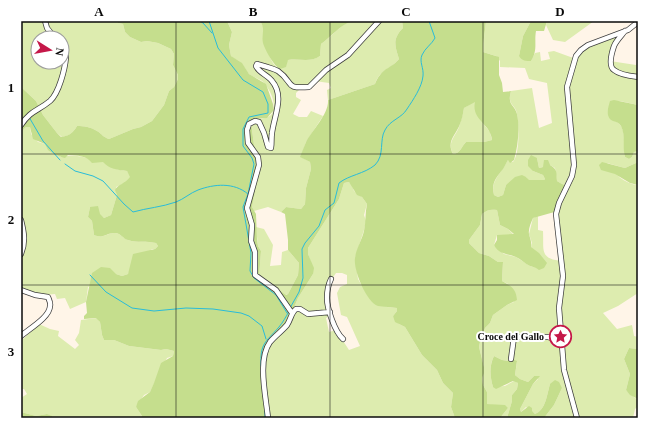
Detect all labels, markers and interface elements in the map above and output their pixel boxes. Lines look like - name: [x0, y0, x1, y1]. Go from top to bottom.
- text: A: [94, 4, 104, 19]
- text: B: [249, 4, 258, 19]
- text: C: [401, 4, 411, 19]
- text: D: [555, 4, 565, 19]
- north arrow: [30, 30, 70, 70]
- text: N: [53, 47, 66, 57]
- text: 1: [8, 80, 14, 95]
- text: 2: [8, 212, 14, 227]
- place icon: Croce del Gallo: [547, 323, 573, 349]
- place label: Croce del Gallo: [478, 331, 544, 342]
- text: 3: [8, 344, 15, 359]

